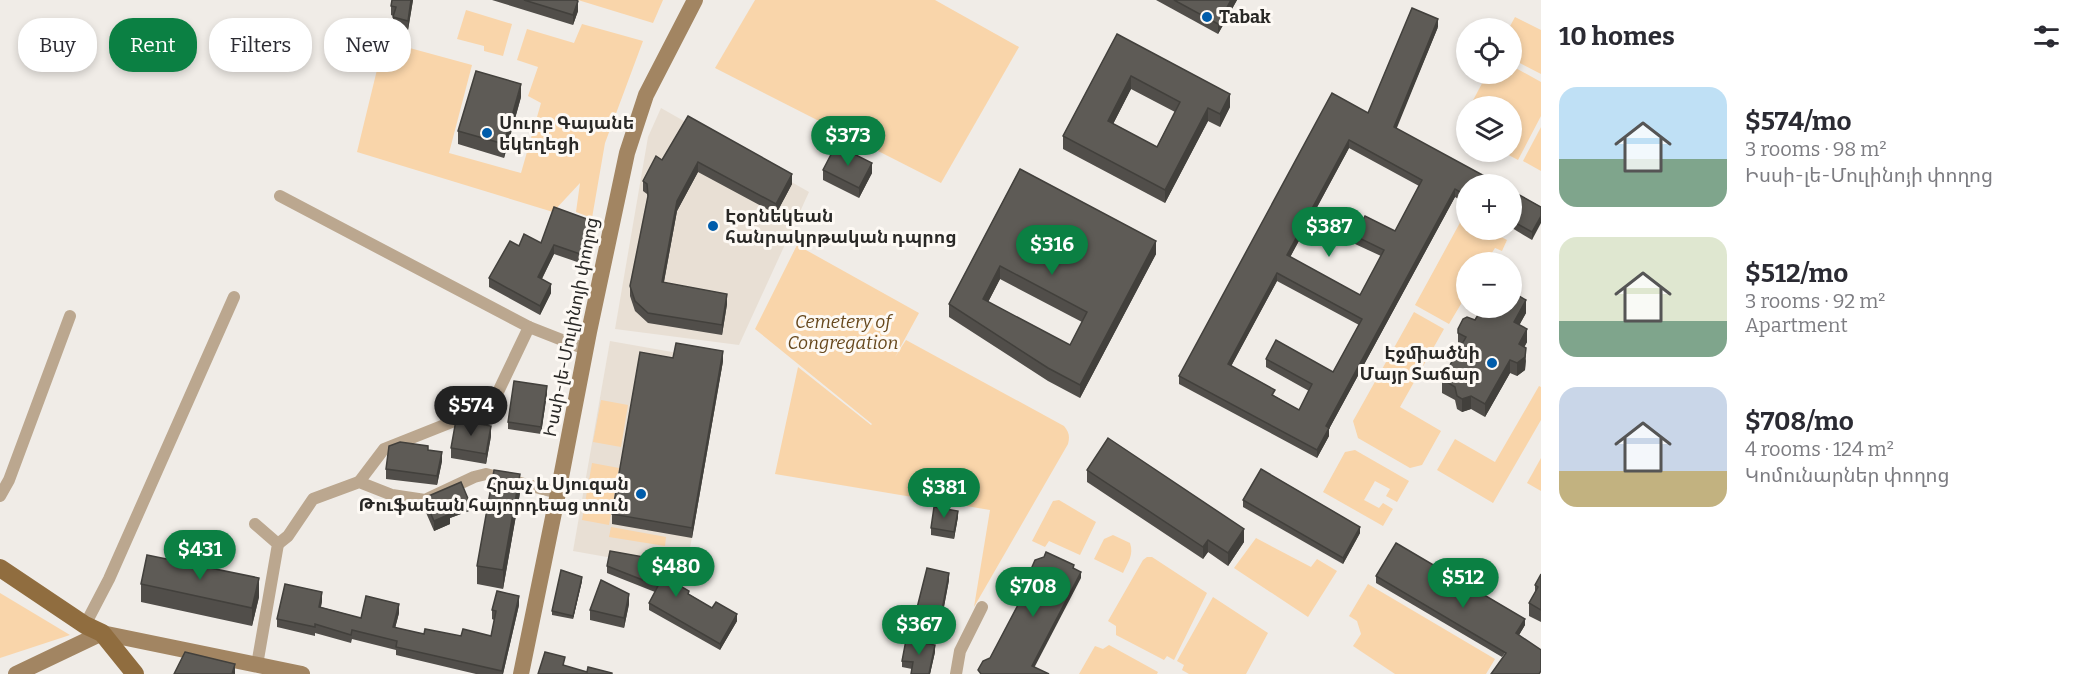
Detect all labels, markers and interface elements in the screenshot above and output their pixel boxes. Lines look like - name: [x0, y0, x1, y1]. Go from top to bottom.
- place label: Tabak: [1219, 6, 1271, 28]
- marker: Tabak: [1200, 10, 1214, 24]
- chip: Buy: [18, 18, 97, 72]
- chip: Rent: [109, 18, 197, 72]
- chip: Filters: [209, 18, 312, 72]
- chip: New: [324, 18, 411, 72]
- map controls: [1456, 18, 1522, 318]
- button: locate: [1456, 18, 1522, 84]
- icon: filters: [2030, 20, 2063, 53]
- text: 10 homes: [1559, 21, 1675, 52]
- button: layers: [1456, 96, 1522, 162]
- text: $574/mo: [1745, 106, 1852, 137]
- icon: home: [1607, 111, 1679, 183]
- place label: Սուրբ Գայանե եկեղեցի: [499, 112, 634, 155]
- pin: $373: [812, 116, 884, 167]
- text: $373: [825, 123, 871, 147]
- marker: Սուրբ Գայանե եկեղեցի: [480, 126, 494, 140]
- text: 3 rooms · 98 m²: [1745, 137, 1887, 161]
- text: Իսսի-լե-Մուլինոյի փողոց: [1745, 163, 1993, 187]
- button: +: [1456, 174, 1522, 240]
- place label: Էօրնեկեան հանրակրթական դպրոց: [725, 205, 957, 248]
- pin: $387: [1293, 207, 1365, 258]
- text: $387: [1306, 214, 1352, 238]
- street label: Իսսի-լե-Մուլինոյի փողոց: [539, 215, 603, 439]
- marker: Էօրնեկեան հանրակրթական դպրոց: [706, 219, 720, 233]
- pin: $316: [1016, 225, 1088, 276]
- text: $316: [1030, 232, 1074, 256]
- button: −: [1456, 252, 1522, 318]
- text: $512/mo: [1745, 258, 1848, 289]
- icon: home: [1607, 261, 1679, 333]
- text: 3 rooms · 92 m²: [1745, 289, 1885, 313]
- park label: Cemetery of Congregation: [787, 311, 899, 354]
- text: Apartment: [1745, 313, 1848, 337]
- place label: Էջմիածնի Մայր Տաճար: [1359, 342, 1480, 385]
- marker: Էջմիածնի Մայր Տաճար: [1485, 356, 1499, 370]
- pin: $574: [435, 386, 507, 437]
- text: $574: [448, 393, 494, 417]
- text: $708/mo: [1745, 406, 1854, 437]
- icon: home: [1607, 411, 1679, 483]
- text: 4 rooms · 124 m²: [1745, 437, 1894, 461]
- text: Կոմունարներ փողոց: [1745, 463, 1949, 487]
- pin: $381: [908, 468, 980, 519]
- place label: Հրաչ և Սյուզան Թուֆաեան հայորդեաց տուն: [359, 473, 629, 516]
- text: $381: [922, 475, 966, 499]
- marker: Հրաչ և Սյուզան Թուֆաեան հայորդեաց տուն: [634, 487, 648, 501]
- pin: $431: [164, 530, 236, 581]
- text: $431: [178, 537, 222, 561]
- pin: $480: [640, 547, 712, 598]
- text: $480: [651, 554, 701, 578]
- pin: $512: [1427, 558, 1499, 609]
- text: $512: [1442, 565, 1484, 589]
- pin: $708: [997, 567, 1069, 618]
- text: $708: [1009, 574, 1057, 598]
- pin: $367: [883, 605, 955, 656]
- text: $367: [896, 612, 942, 636]

